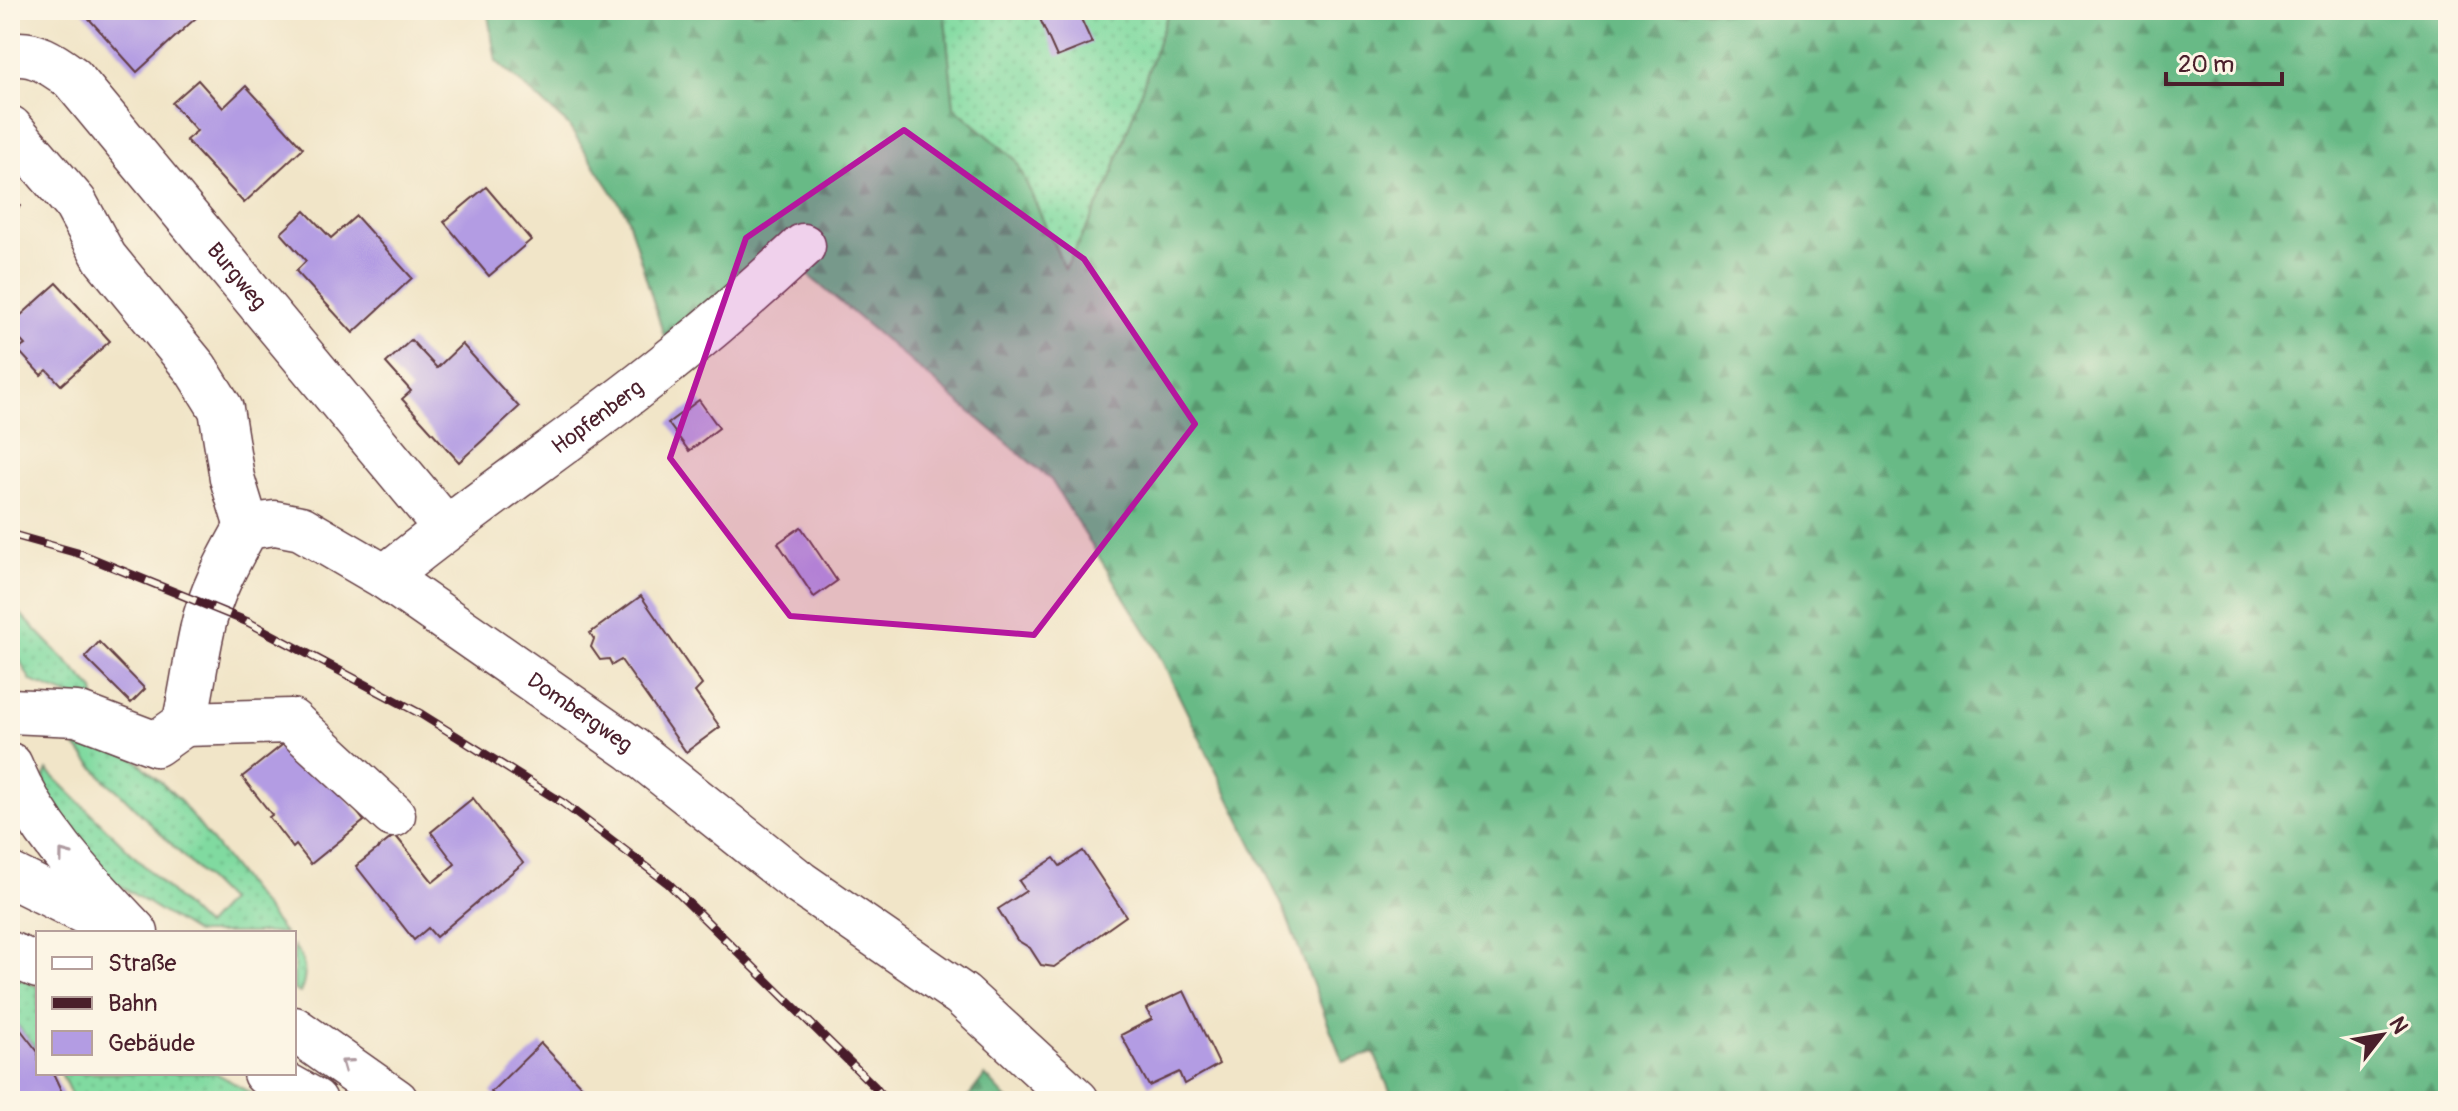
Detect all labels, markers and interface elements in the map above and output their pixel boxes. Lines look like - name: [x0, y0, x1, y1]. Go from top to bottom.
- scale bar: [2166, 36, 2282, 86]
- text: 20 m: [2178, 50, 2234, 79]
- street label: Burgweg: [201, 237, 273, 316]
- street label: Hopfenberg: [546, 374, 649, 460]
- street label: Dombergweg: [522, 666, 638, 759]
- one-way arrow: [60, 849, 74, 864]
- legend: [36, 931, 296, 1075]
- text: Straße: [108, 949, 176, 978]
- text: Bahn: [108, 989, 158, 1018]
- north arrow: [2342, 995, 2422, 1075]
- text: N: [2382, 1012, 2414, 1039]
- text: Gebäude: [108, 1029, 195, 1058]
- one-way arrow: [340, 1059, 355, 1074]

